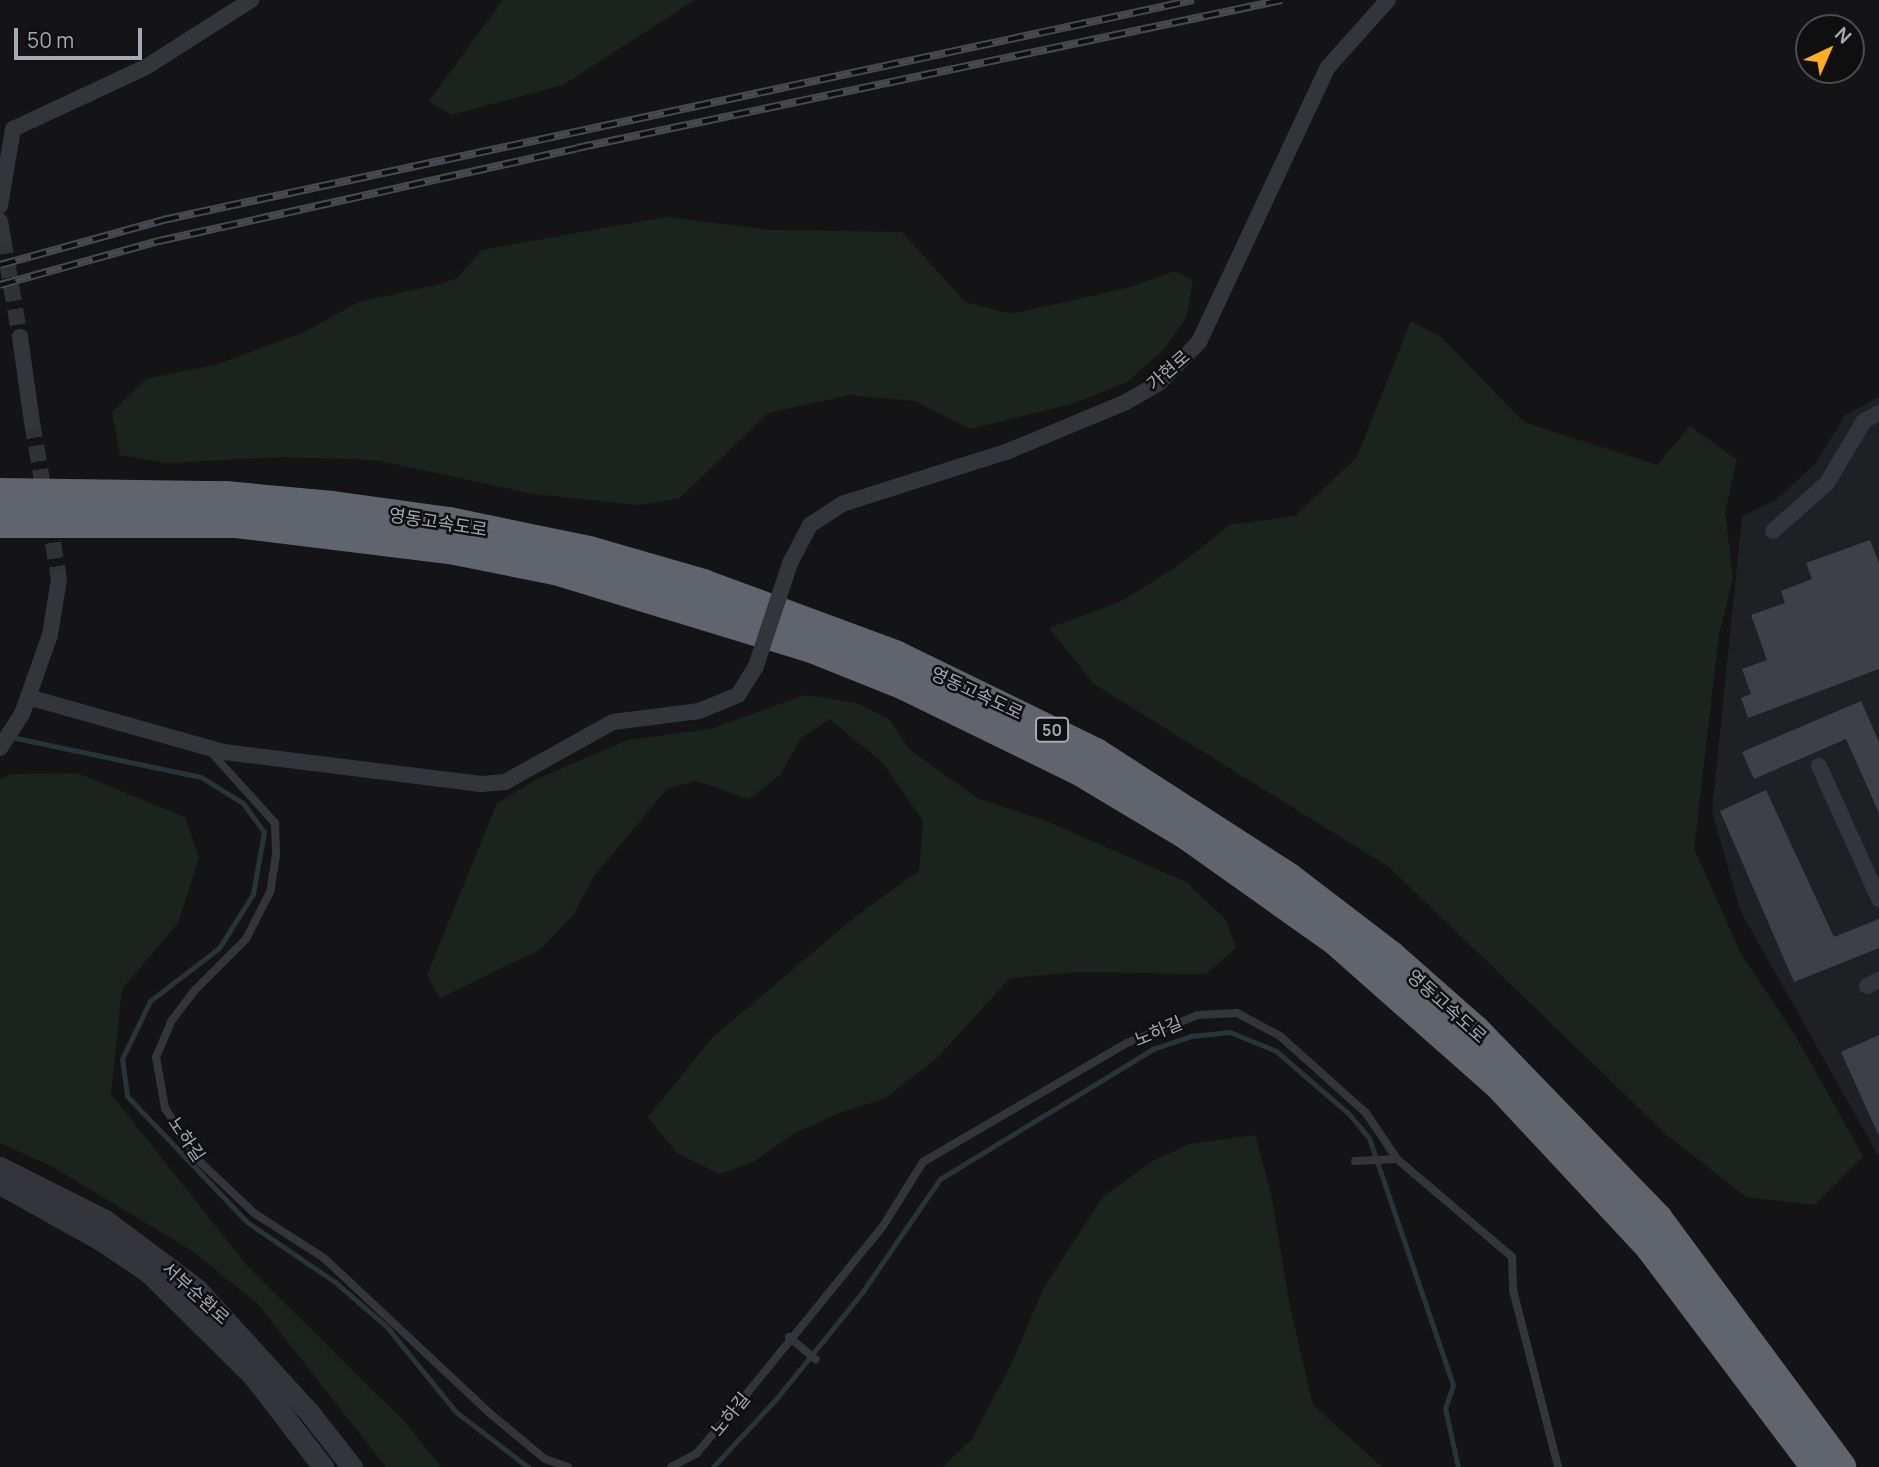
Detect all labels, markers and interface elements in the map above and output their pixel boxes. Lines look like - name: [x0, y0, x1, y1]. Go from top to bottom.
- scale bar: [18, 14, 145, 58]
- north arrow: [1795, 14, 1865, 84]
- text: N: [1829, 21, 1857, 49]
- text: 50 m: [27, 26, 74, 54]
- street label: 가현로: [1142, 346, 1194, 394]
- street label: 영동고속도로: [387, 504, 489, 540]
- street label: 영동고속도로: [927, 662, 1027, 724]
- road number: 50: [1034, 718, 1070, 743]
- street label: 영동고속도로: [1403, 965, 1491, 1047]
- street label: 노하길: [1131, 1012, 1185, 1050]
- street label: 노하길: [164, 1112, 210, 1166]
- street label: 서부순환로: [158, 1257, 234, 1329]
- street label: 노하길: [706, 1388, 754, 1440]

